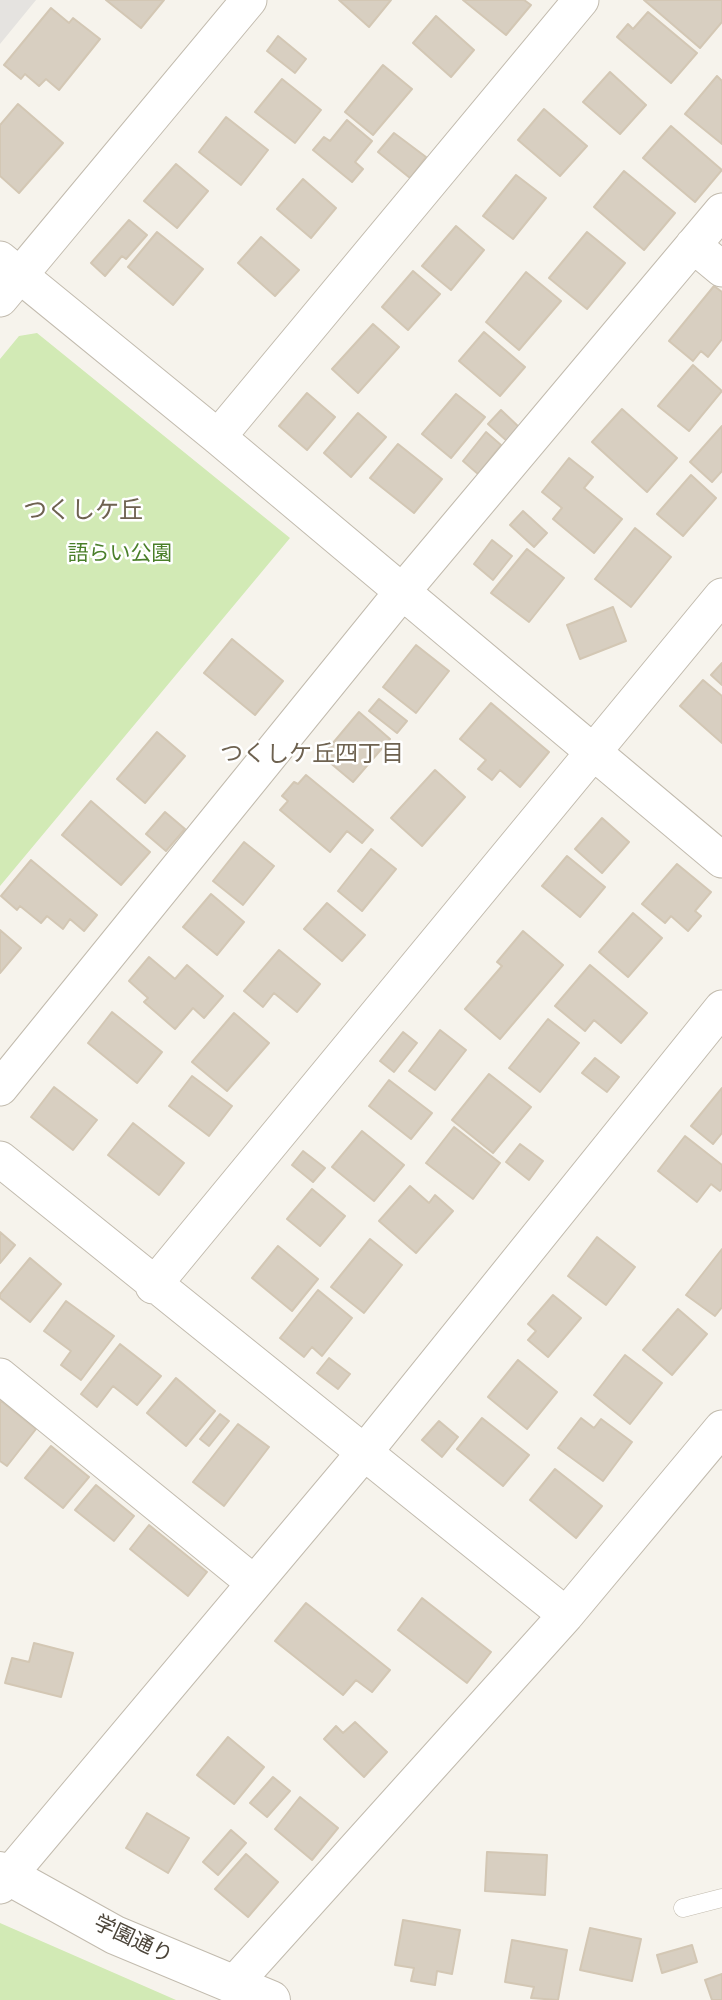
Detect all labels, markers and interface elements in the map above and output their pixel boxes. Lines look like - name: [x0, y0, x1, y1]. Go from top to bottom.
- district label: つくしケ丘: [23, 497, 143, 525]
- park label: 語らい公園: [68, 541, 172, 567]
- district label: つくしケ丘四丁目: [220, 741, 404, 769]
- street label: 学園通り: [90, 1911, 176, 1969]

